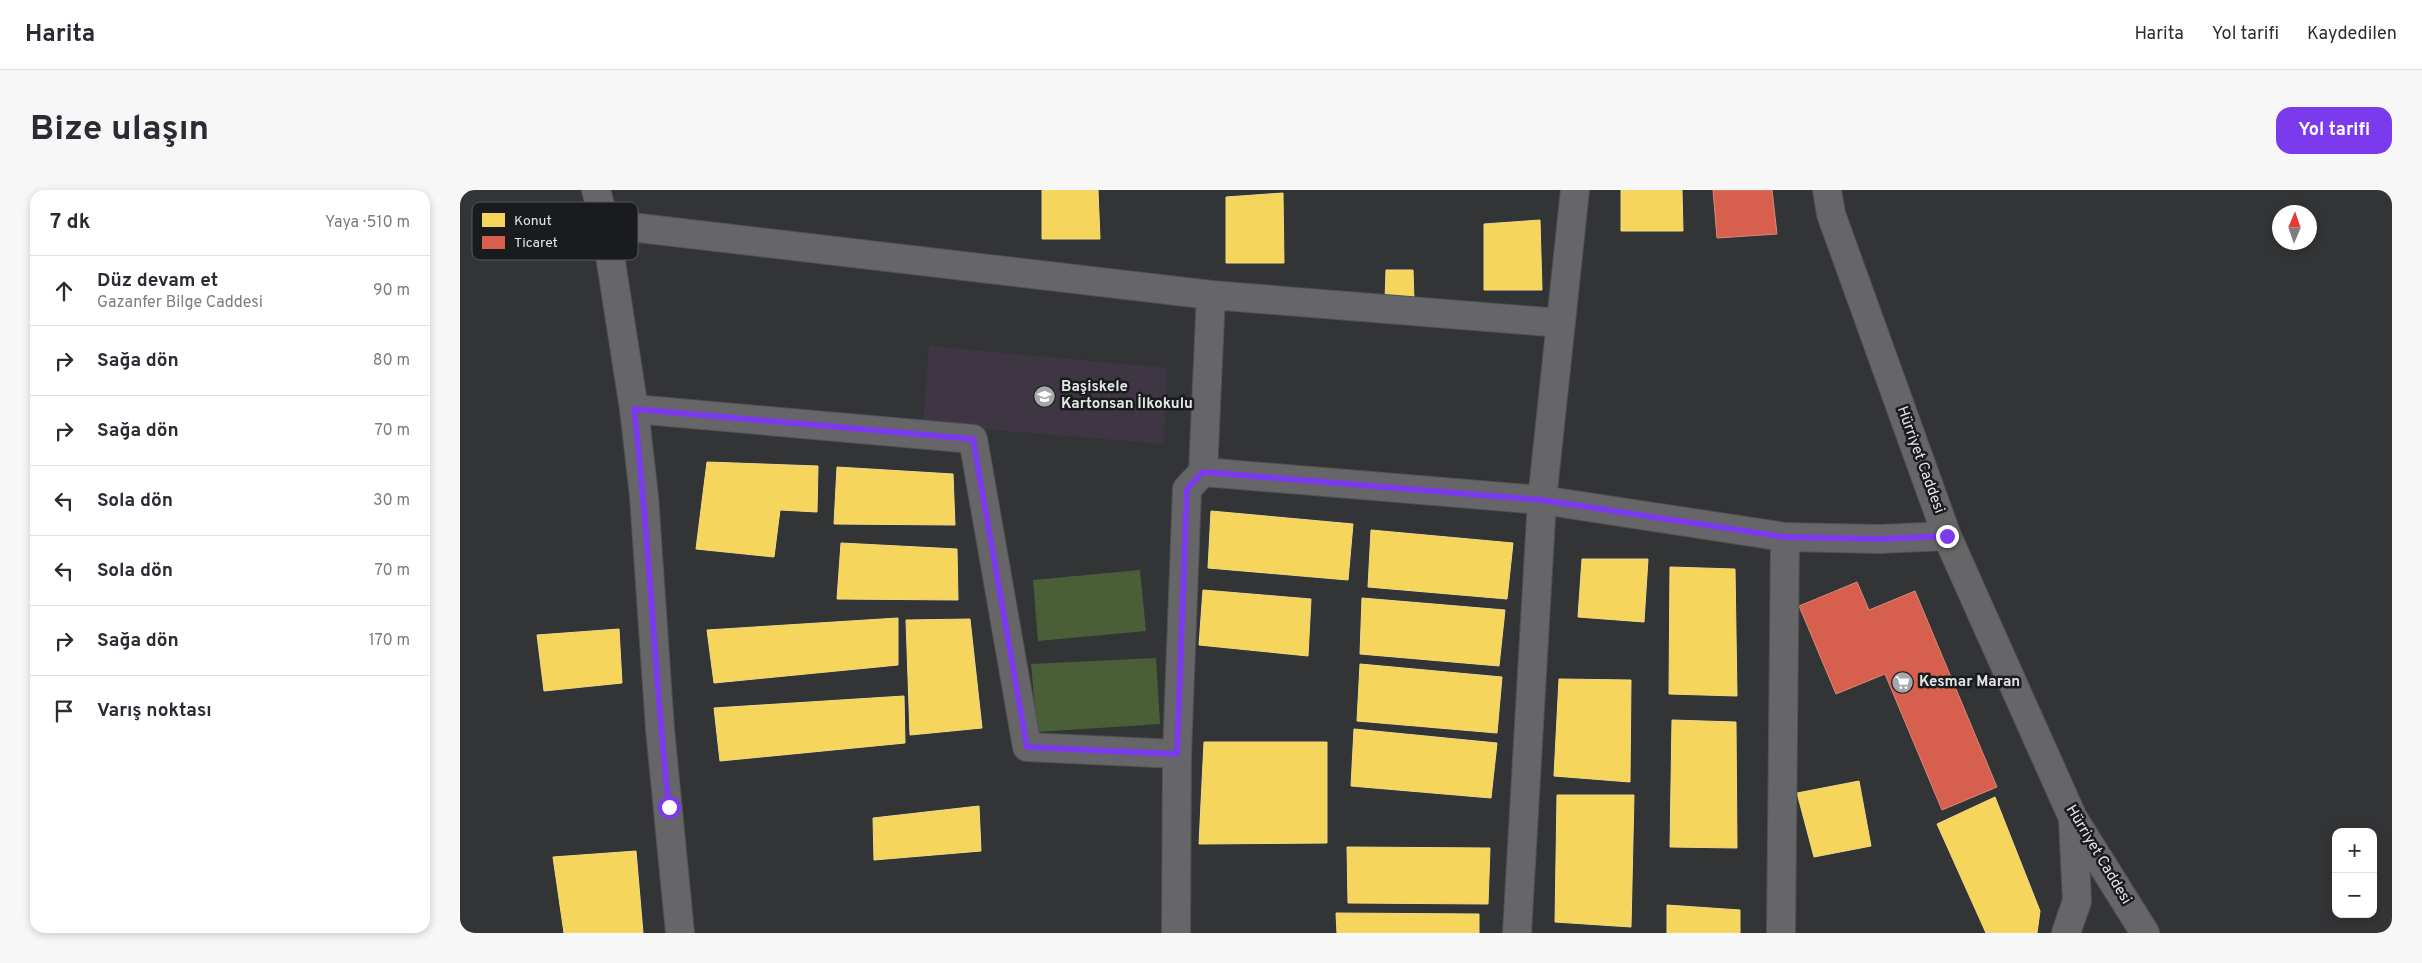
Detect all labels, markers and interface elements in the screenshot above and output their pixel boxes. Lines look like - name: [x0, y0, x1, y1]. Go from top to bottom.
- text: Harita: [25, 20, 95, 50]
- text: Harita: [2134, 23, 2184, 46]
- text: Yol tarifi: [2212, 23, 2279, 46]
- text: Kaydedilen: [2307, 23, 2397, 46]
- button: Yol tarifi: [2276, 107, 2392, 154]
- text: Bize ulaşın: [30, 108, 209, 152]
- legend: [472, 202, 638, 260]
- north arrow: [2272, 205, 2317, 250]
- text: 7 dk: [50, 209, 90, 236]
- text: Yaya · 510 m: [325, 213, 410, 233]
- text: Konut: [514, 213, 552, 230]
- text: Ticaret: [514, 235, 558, 252]
- text: Düz devam et: [97, 269, 218, 293]
- icon: ahead: [50, 277, 78, 305]
- text: 90 m: [373, 281, 410, 301]
- text: Gazanfer Bilge Caddesi: [97, 293, 263, 313]
- icon: right: [50, 347, 78, 375]
- text: Sağa dön: [97, 349, 179, 373]
- text: 80 m: [373, 351, 410, 371]
- place label: Başiskele Kartonsan İlkokulu: [1061, 378, 1193, 414]
- school or university icon: Başiskele Kartonsan İlkokulu: [1033, 384, 1057, 408]
- street label: Hürriyet Caddesi: [1892, 404, 1948, 516]
- icon: right: [50, 417, 78, 445]
- text: Sağa dön: [97, 419, 179, 443]
- text: 70 m: [375, 421, 410, 441]
- icon: left: [50, 487, 78, 515]
- text: Sola dön: [97, 489, 173, 513]
- text: 30 m: [373, 491, 410, 511]
- route end: [1936, 525, 1959, 548]
- icon: left: [50, 557, 78, 585]
- text: Sola dön: [97, 559, 173, 583]
- text: 70 m: [375, 561, 410, 581]
- icon: right: [50, 627, 78, 655]
- text: Sağa dön: [97, 629, 179, 653]
- text: 170 m: [369, 631, 410, 651]
- supermarket icon: Kesmar Maran: [1891, 670, 1915, 694]
- place label: Kesmar Maran: [1919, 673, 2020, 692]
- icon: arrive: [50, 697, 78, 725]
- text: Varış noktası: [97, 699, 212, 723]
- route start: [658, 796, 681, 819]
- street label: Hürriyet Caddesi: [2061, 802, 2135, 908]
- map controls: [2332, 828, 2377, 918]
- button: +: [2332, 828, 2377, 873]
- button: −: [2332, 873, 2377, 918]

